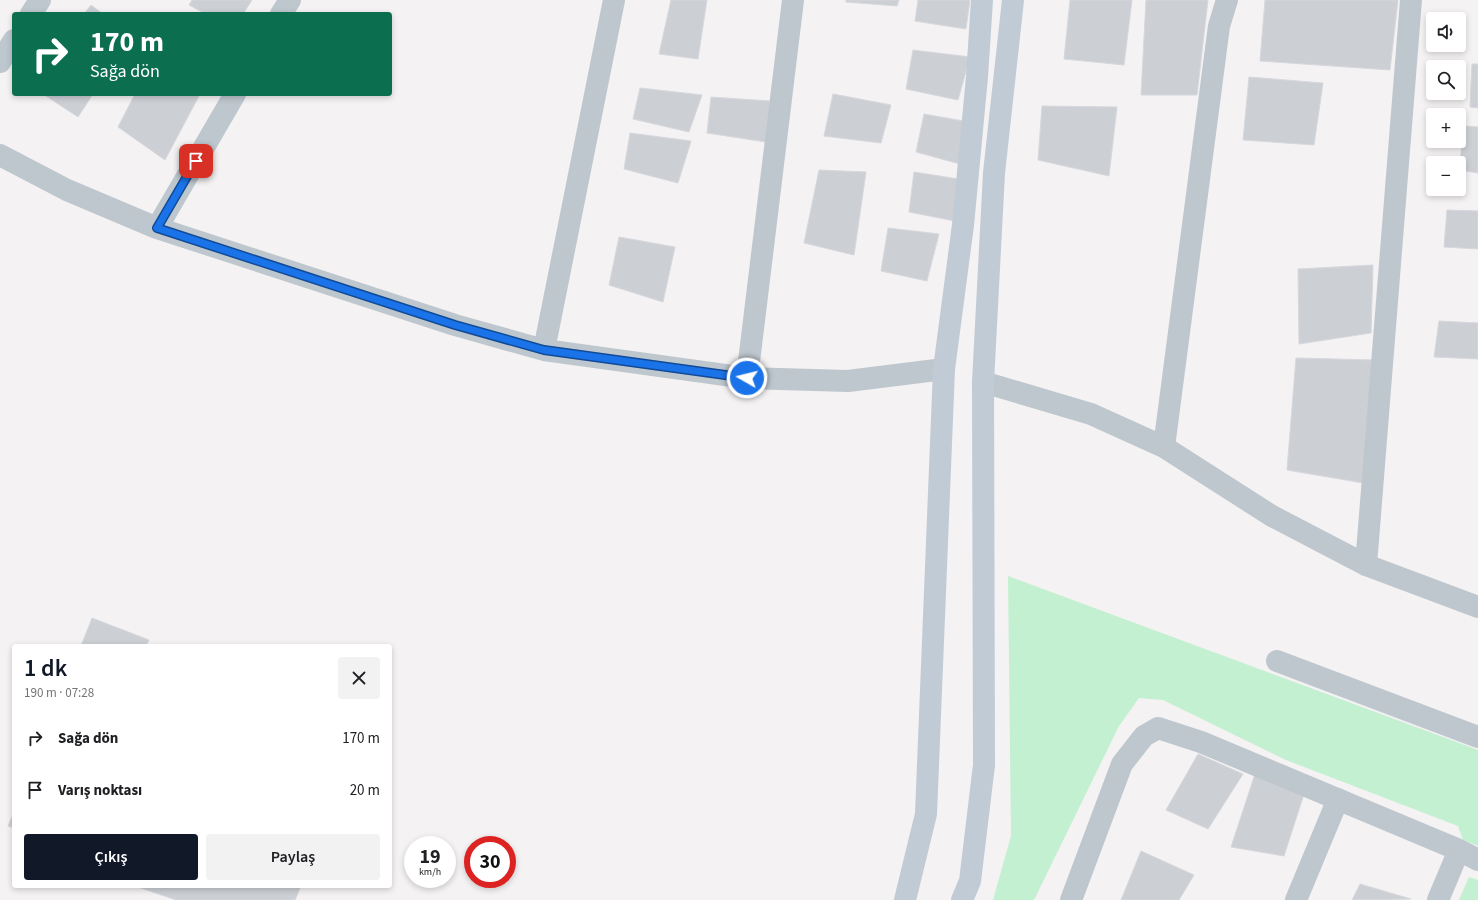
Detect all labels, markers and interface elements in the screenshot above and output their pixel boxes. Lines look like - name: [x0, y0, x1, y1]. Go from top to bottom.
- map controls: [1426, 12, 1466, 196]
- button: sound: [1426, 12, 1466, 52]
- text: 170 m: [90, 22, 164, 62]
- icon: right: [24, 28, 76, 80]
- text: Sağa dön: [90, 59, 160, 84]
- button: search: [1426, 60, 1466, 100]
- button: +: [1426, 108, 1466, 148]
- pin: [179, 144, 213, 178]
- icon: arrive: [185, 150, 207, 172]
- button: −: [1426, 156, 1466, 196]
- position arrow: [726, 357, 768, 399]
- text: 1 dk: [24, 651, 67, 686]
- button: close: [338, 657, 380, 699]
- text: 190 m · 07:28: [24, 684, 94, 702]
- icon: right: [24, 727, 46, 749]
- text: Sağa dön: [58, 728, 118, 749]
- text: 170 m: [342, 728, 380, 749]
- icon: arrive: [24, 779, 46, 801]
- text: Varış noktası: [58, 780, 142, 801]
- text: 20 m: [350, 780, 380, 801]
- button: Çıkış: [24, 834, 198, 880]
- button: Paylaş: [206, 834, 380, 880]
- speed limit sign: 30: [464, 836, 516, 888]
- text: 19: [419, 843, 441, 871]
- text: km/h: [419, 865, 441, 879]

